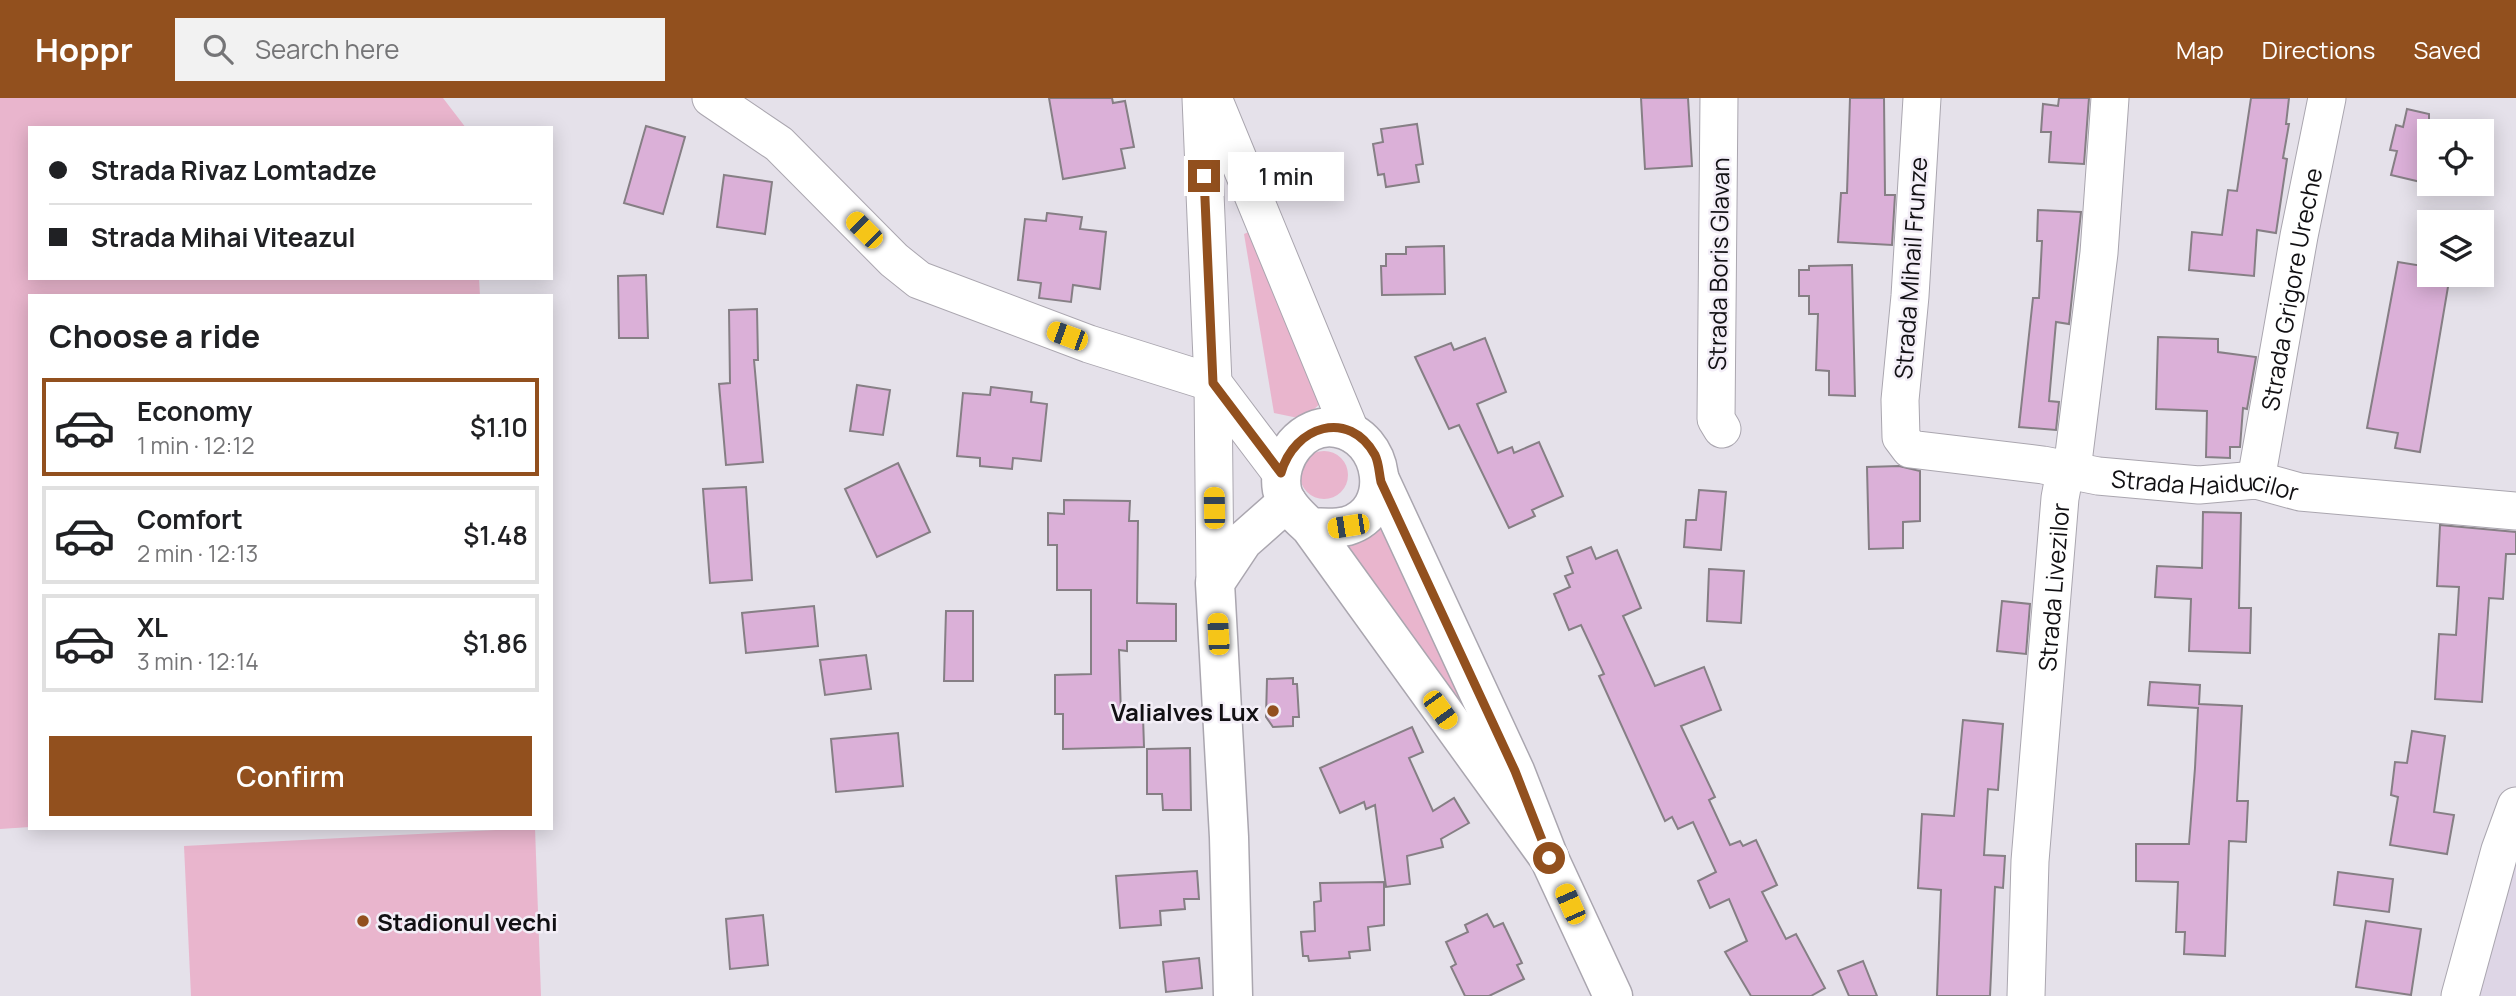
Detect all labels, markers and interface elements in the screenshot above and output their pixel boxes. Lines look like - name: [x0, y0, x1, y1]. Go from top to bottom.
- search box: [175, 18, 665, 81]
- text: Hoppr: [35, 27, 133, 72]
- icon: search: [199, 30, 237, 68]
- text: Search here: [255, 31, 400, 67]
- text: Map: [2176, 33, 2224, 66]
- text: Directions: [2262, 33, 2375, 66]
- text: Saved: [2413, 33, 2481, 66]
- map controls: [2417, 119, 2494, 287]
- button: locate: [2417, 119, 2494, 196]
- text: Strada Rivaz Lomtadze: [91, 152, 377, 188]
- callout: 1 min: [1228, 152, 1344, 200]
- street label: Strada Mihail Frunze: [1886, 156, 1934, 380]
- street label: Strada Boris Glavan: [1700, 157, 1736, 371]
- route end: [1188, 160, 1220, 192]
- text: 1 min: [1259, 160, 1313, 192]
- street label: Strada Grigore Ureche: [2252, 165, 2329, 413]
- car: [842, 208, 887, 252]
- button: layers: [2417, 210, 2494, 287]
- text: Strada Mihai Viteazul: [91, 219, 356, 255]
- text: Choose a ride: [49, 314, 260, 358]
- car: [1044, 319, 1091, 353]
- text: Economy: [137, 393, 252, 429]
- icon: car: [53, 396, 116, 459]
- text: $1.10: [470, 409, 528, 445]
- text: 1 min · 12:12: [137, 429, 255, 461]
- street label: Strada Haiducilor: [2110, 461, 2303, 508]
- car: [1204, 487, 1225, 529]
- text: Comfort: [137, 501, 243, 537]
- street label: Strada Livezilor: [2029, 501, 2076, 672]
- icon: car: [53, 504, 116, 567]
- car: [1326, 512, 1371, 540]
- text: $1.48: [463, 517, 528, 553]
- text: 2 min · 12:13: [137, 537, 258, 569]
- text: XL: [137, 609, 168, 645]
- icon: car: [53, 612, 116, 675]
- car: [1207, 612, 1230, 656]
- text: $1.86: [463, 625, 528, 661]
- text: 3 min · 12:14: [137, 645, 259, 677]
- car: [1420, 687, 1461, 733]
- place label: Valialves Lux: [1111, 695, 1260, 728]
- marker: Valialves Lux: [1265, 703, 1281, 719]
- button: Confirm: [49, 736, 532, 816]
- route start: [1533, 842, 1565, 874]
- car: [1552, 881, 1589, 927]
- place label: Stadionul vechi: [377, 905, 558, 938]
- marker: Stadionul vechi: [355, 913, 371, 929]

